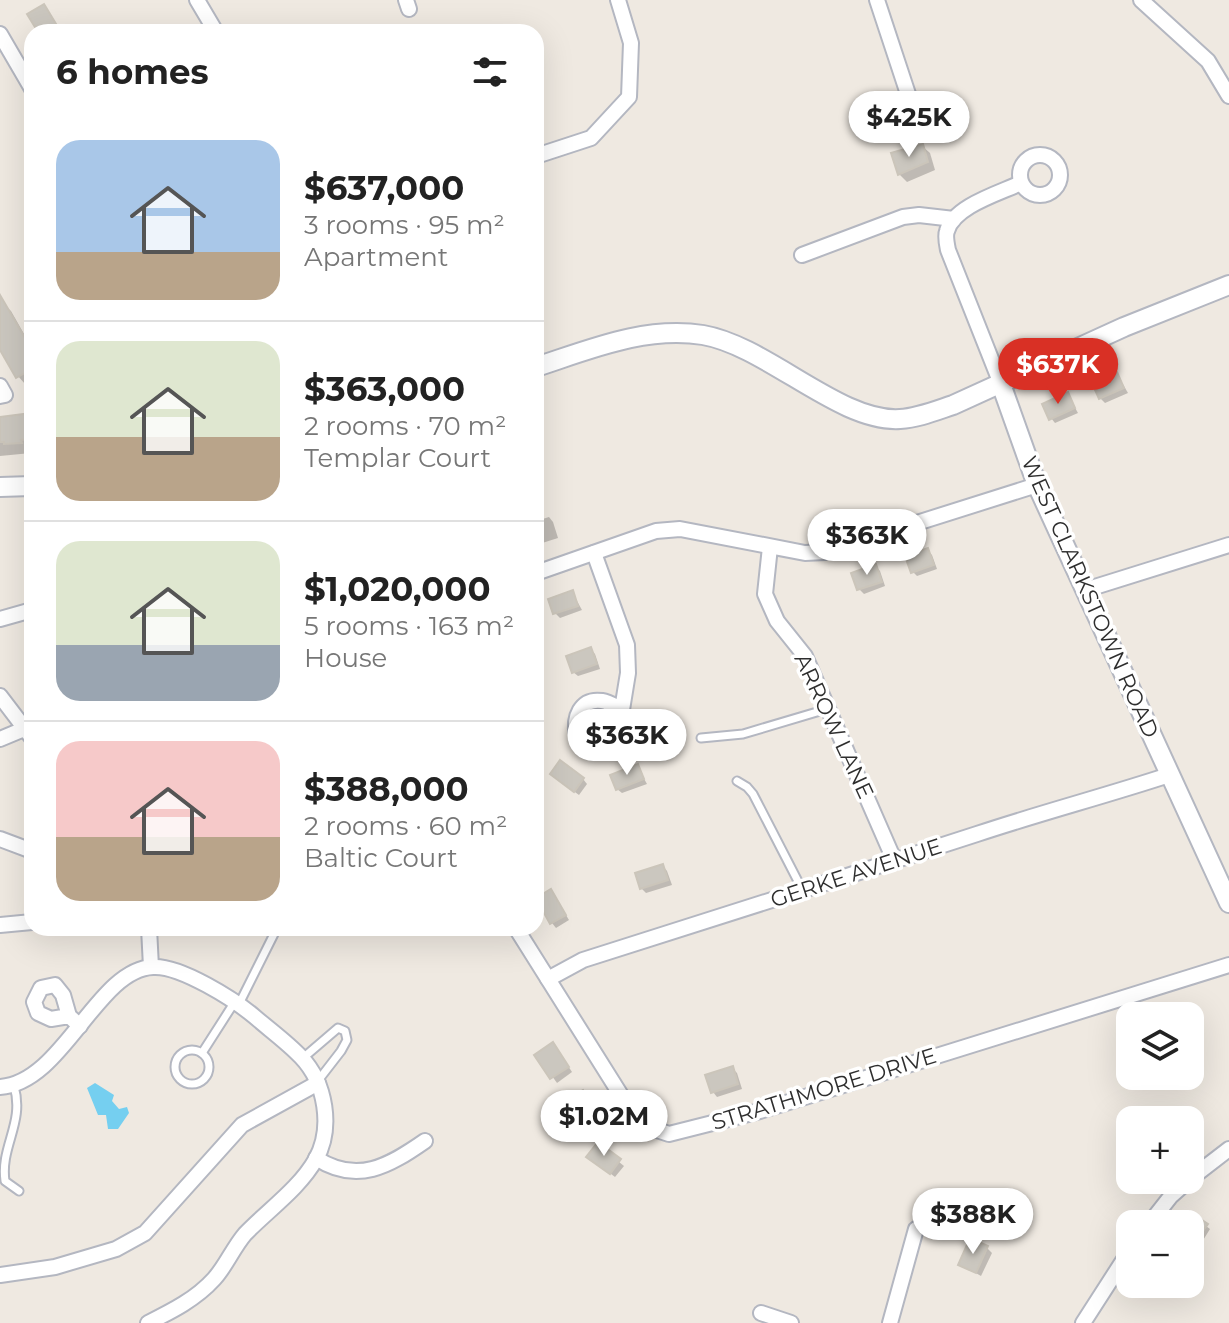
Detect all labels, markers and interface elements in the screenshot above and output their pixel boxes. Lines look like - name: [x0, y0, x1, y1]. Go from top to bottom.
- icon: filters: [468, 50, 512, 94]
- text: 6 homes: [56, 51, 209, 93]
- pin: $425K: [853, 91, 965, 159]
- text: $425K: [867, 101, 951, 133]
- text: $637,000: [304, 167, 464, 209]
- icon: home: [120, 172, 216, 268]
- text: 3 rooms · 95 m²: [304, 209, 505, 241]
- text: Apartment: [304, 241, 448, 273]
- pin: $637K: [1002, 338, 1114, 406]
- text: $637K: [1016, 348, 1100, 380]
- text: $363,000: [304, 368, 465, 410]
- icon: home: [120, 373, 216, 469]
- text: 2 rooms · 70 m²: [304, 410, 506, 442]
- text: Templar Court: [304, 442, 491, 474]
- street label: WEST CLARKSTOWN ROAD: [1016, 452, 1164, 742]
- pin: $363K: [811, 509, 923, 577]
- text: $363K: [825, 519, 909, 551]
- text: $1,020,000: [304, 568, 491, 610]
- icon: home: [120, 573, 216, 669]
- text: 5 rooms · 163 m²: [304, 610, 514, 642]
- text: House: [304, 642, 387, 674]
- street label: ARROW LANE: [789, 649, 879, 803]
- pin: $363K: [571, 709, 683, 777]
- text: $363K: [585, 719, 669, 751]
- text: $388,000: [304, 768, 469, 810]
- icon: home: [120, 773, 216, 869]
- text: 2 rooms · 60 m²: [304, 810, 507, 842]
- street label: GERKE AVENUE: [767, 833, 945, 913]
- text: Baltic Court: [304, 842, 458, 874]
- map controls: [1116, 1002, 1204, 1298]
- button: layers: [1116, 1002, 1204, 1090]
- street label: STRATHMORE DRIVE: [708, 1042, 940, 1136]
- pin: $1.02M: [539, 1090, 669, 1158]
- text: $1.02M: [559, 1100, 649, 1132]
- button: +: [1116, 1106, 1204, 1194]
- pin: $388K: [917, 1188, 1029, 1256]
- text: $388K: [930, 1198, 1016, 1230]
- button: −: [1116, 1210, 1204, 1298]

